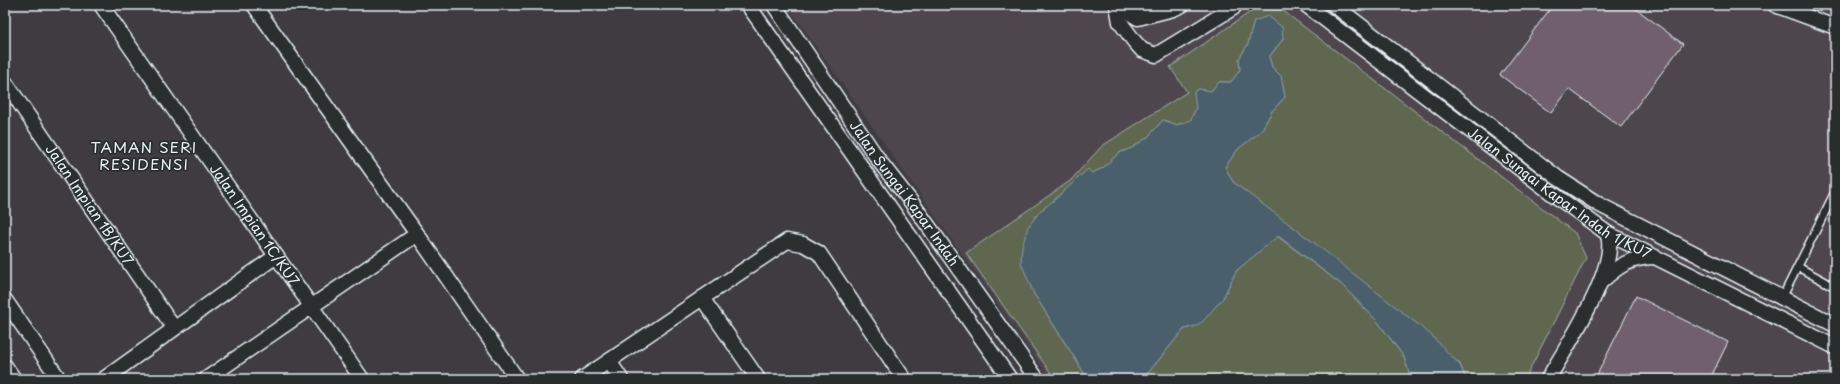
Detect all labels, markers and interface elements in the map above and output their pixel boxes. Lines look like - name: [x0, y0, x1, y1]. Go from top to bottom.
- street label: Jalan Sungai Kapar Indah: [845, 116, 965, 270]
- street label: Jalan Sungai Kapar Indah 1/KU7: [1464, 122, 1655, 264]
- district label: TAMAN SERI RESIDENSI: [91, 135, 197, 175]
- street label: Jalan Impian 1B/KU7: [41, 140, 139, 269]
- street label: Jalan Impian 1C/KU7: [205, 159, 305, 290]

